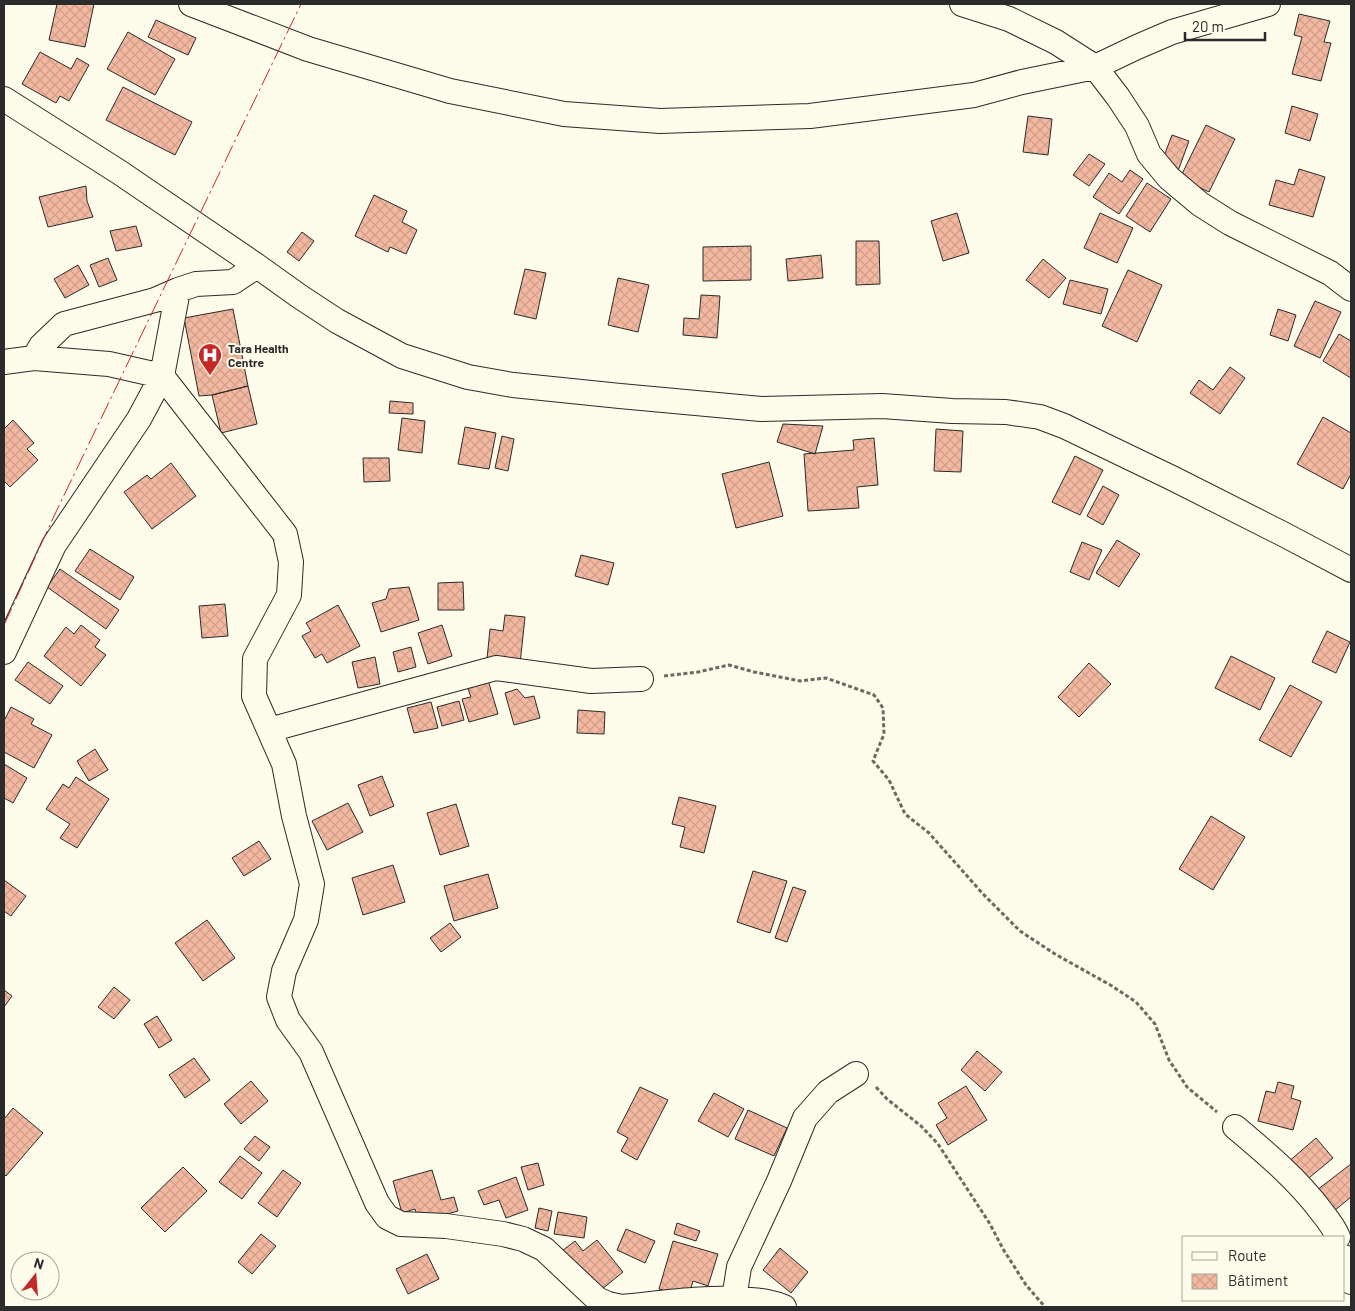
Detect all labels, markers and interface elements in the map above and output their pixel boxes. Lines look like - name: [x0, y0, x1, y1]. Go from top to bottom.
- scale bar: [1185, 10, 1265, 42]
- text: 20 m: [1192, 17, 1224, 35]
- place label: Tara Health Centre: [228, 341, 289, 369]
- hospital icon: Tara Health Centre: [197, 342, 223, 376]
- legend: [1182, 1236, 1345, 1301]
- text: Route: [1228, 1246, 1267, 1264]
- north arrow: [10, 1251, 60, 1301]
- text: N: [32, 1254, 46, 1273]
- text: Bâtiment: [1228, 1271, 1288, 1289]

